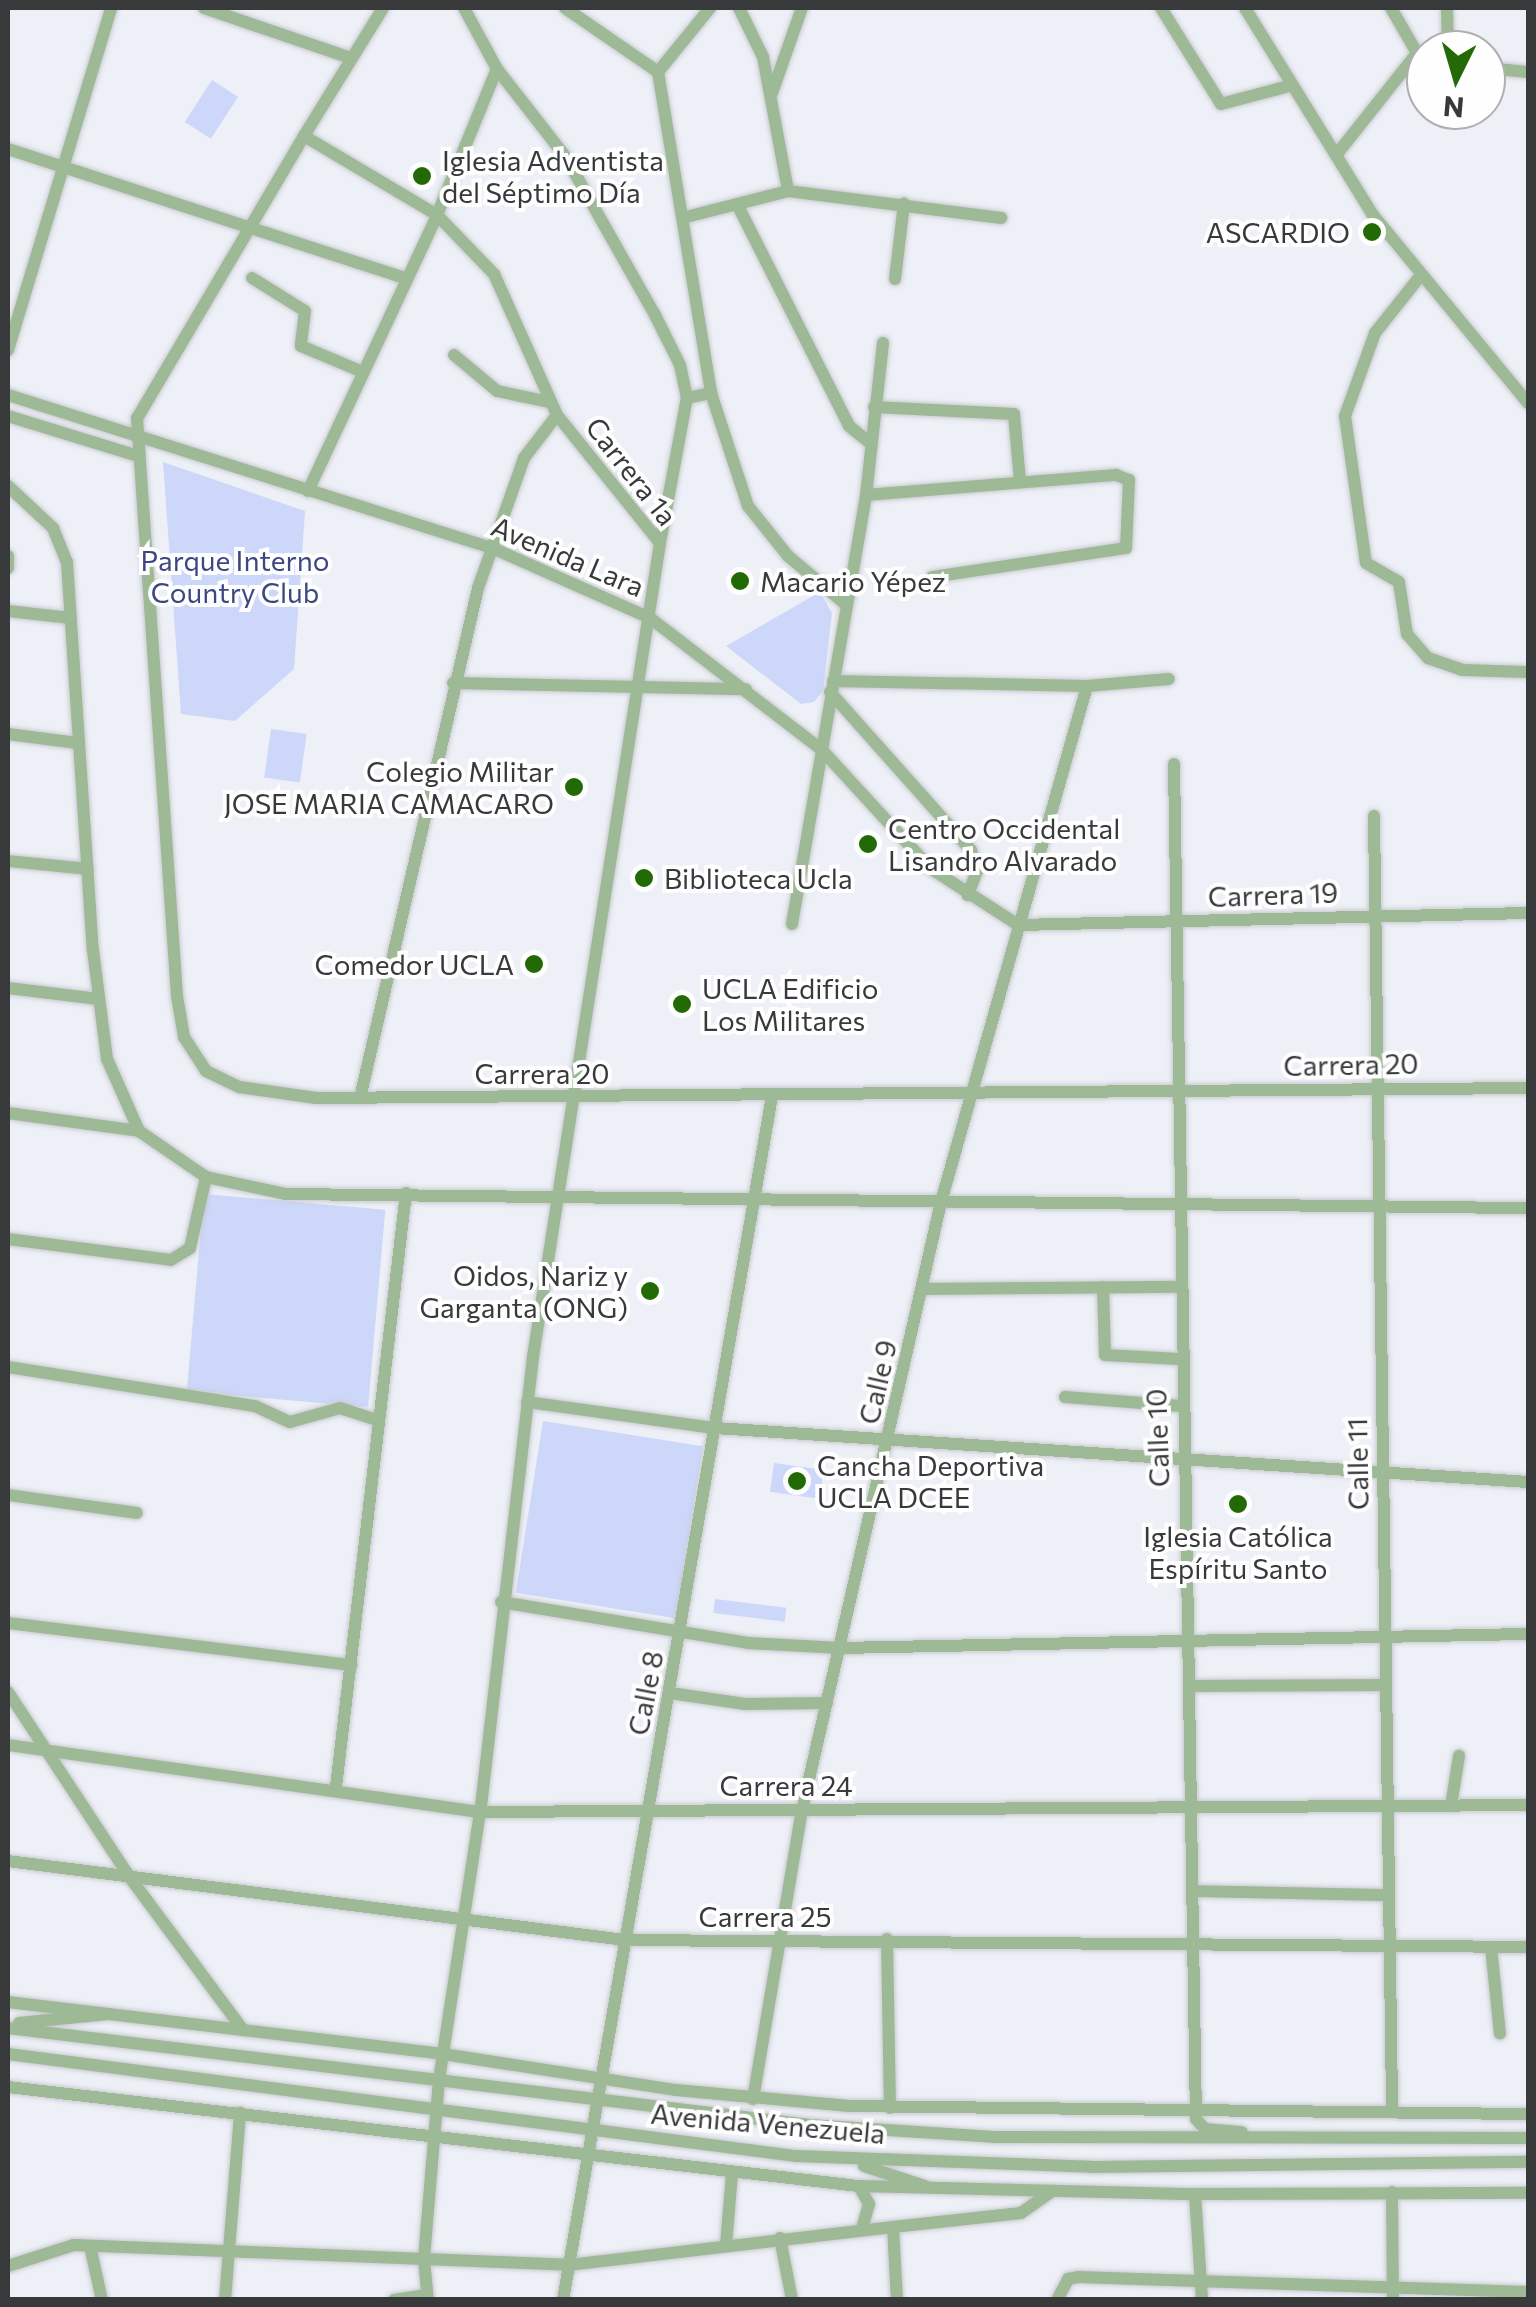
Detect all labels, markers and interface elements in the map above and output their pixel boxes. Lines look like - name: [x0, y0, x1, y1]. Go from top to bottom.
- north arrow: [1406, 30, 1506, 130]
- text: N: [1442, 90, 1466, 126]
- place label: Iglesia Adventista del Séptimo Día: [442, 143, 664, 209]
- marker: Iglesia Adventista del Séptimo Día: [411, 165, 433, 187]
- place label: ASCARDIO: [1206, 215, 1350, 249]
- marker: ASCARDIO: [1359, 219, 1385, 245]
- street label: Carrera 1a: [579, 410, 685, 532]
- street label: Avenida Lara: [487, 509, 649, 603]
- park label: Parque Interno Country Club: [141, 543, 329, 609]
- place label: Macario Yépez: [760, 564, 946, 598]
- marker: Macario Yépez: [729, 570, 751, 592]
- place label: Colegio Militar JOSE MARIA CAMACARO: [224, 754, 554, 820]
- marker: Colegio Militar JOSE MARIA CAMACARO: [563, 776, 585, 798]
- place label: Centro Occidental Lisandro Alvarado: [888, 811, 1120, 877]
- marker: Centro Occidental Lisandro Alvarado: [857, 833, 879, 855]
- place label: Biblioteca Ucla: [664, 861, 853, 895]
- marker: Biblioteca Ucla: [633, 867, 655, 889]
- street label: Carrera 19: [1207, 875, 1339, 913]
- place label: Comedor UCLA: [314, 947, 514, 981]
- marker: Comedor UCLA: [523, 953, 545, 975]
- place label: UCLA Edificio Los Militares: [702, 971, 878, 1037]
- marker: UCLA Edificio Los Militares: [671, 993, 693, 1015]
- street label: Carrera 20: [1283, 1046, 1419, 1082]
- street label: Carrera 20: [474, 1056, 610, 1090]
- place label: Oidos, Nariz y Garganta (ONG): [419, 1258, 628, 1324]
- marker: Oidos, Nariz y Garganta (ONG): [637, 1278, 663, 1304]
- street label: Calle 9: [851, 1337, 903, 1427]
- street label: Calle 10: [1138, 1388, 1176, 1488]
- street label: Calle 11: [1339, 1418, 1375, 1510]
- place label: Cancha Deportiva UCLA DCEE: [817, 1448, 1044, 1514]
- marker: Cancha Deportiva UCLA DCEE: [786, 1470, 808, 1492]
- marker: Iglesia Católica Espíritu Santo: [1227, 1493, 1249, 1515]
- place label: Iglesia Católica Espíritu Santo: [1143, 1519, 1333, 1585]
- street label: Calle 8: [620, 1648, 670, 1738]
- street label: Carrera 24: [719, 1768, 853, 1802]
- street label: Carrera 25: [698, 1899, 832, 1933]
- street label: Avenida Venezuela: [649, 2096, 887, 2150]

